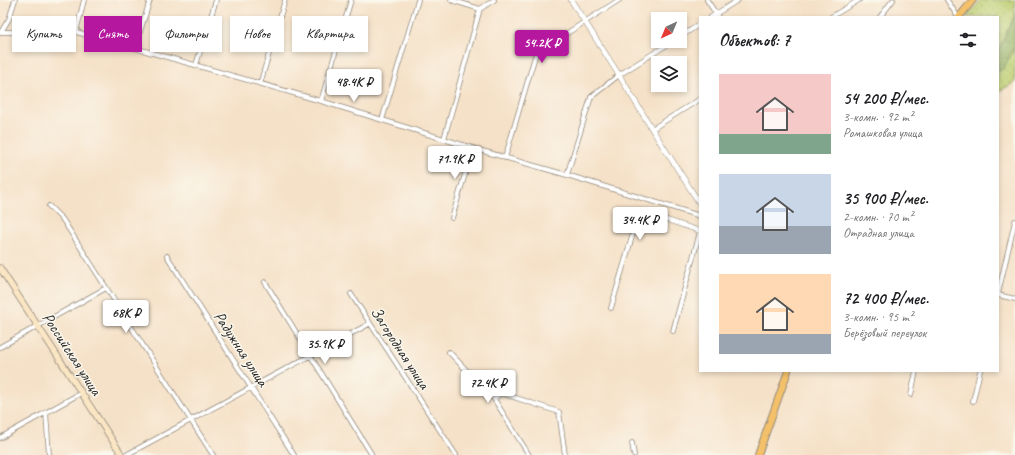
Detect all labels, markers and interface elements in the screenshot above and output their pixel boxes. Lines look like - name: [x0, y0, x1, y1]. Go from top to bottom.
- north arrow: [651, 12, 687, 48]
- map controls: [651, 12, 687, 92]
- chip: Купить: [12, 16, 76, 52]
- chip: Снять: [84, 16, 142, 52]
- chip: Фильтры: [150, 16, 222, 52]
- chip: Новое: [230, 16, 284, 52]
- chip: Квартира: [292, 16, 368, 52]
- icon: filters: [957, 29, 979, 51]
- pin: 54.2K ₽: [505, 30, 579, 64]
- text: Объектов: 7: [719, 30, 790, 51]
- text: 54.2K ₽: [524, 35, 560, 51]
- button: layers: [651, 56, 687, 92]
- pin: 48.4K ₽: [317, 69, 391, 103]
- text: 48.4K ₽: [336, 74, 372, 90]
- text: 54 200 ₽/мес.: [843, 88, 928, 109]
- icon: home: [751, 90, 799, 138]
- text: 3-комн. · 92 m²: [843, 109, 913, 125]
- text: Ромашковая улица: [843, 125, 922, 141]
- pin: 71.9K ₽: [418, 146, 492, 180]
- text: 71.9K ₽: [437, 151, 473, 167]
- text: 35 900 ₽/мес.: [843, 188, 928, 209]
- icon: home: [751, 190, 799, 238]
- pin: 34.4K ₽: [603, 207, 677, 241]
- text: 2-комн. · 70 m²: [843, 209, 913, 225]
- text: 34.4K ₽: [622, 212, 658, 228]
- text: Отрадная улица: [843, 225, 914, 241]
- text: 72 400 ₽/мес.: [843, 288, 929, 309]
- icon: home: [751, 290, 799, 338]
- pin: 68K ₽: [98, 300, 154, 334]
- street label: Загородная улица: [366, 303, 435, 394]
- text: 68K ₽: [112, 305, 140, 321]
- street label: Радужная улица: [209, 308, 273, 391]
- street label: Российская улица: [38, 309, 107, 400]
- text: 3-комн. · 95 m²: [843, 309, 913, 325]
- text: Берёзовый переулок: [843, 325, 926, 341]
- pin: 35.9K ₽: [288, 331, 362, 365]
- text: 35.9K ₽: [307, 336, 343, 352]
- pin: 72.4K ₽: [451, 370, 525, 404]
- text: 72.4K ₽: [470, 375, 506, 391]

